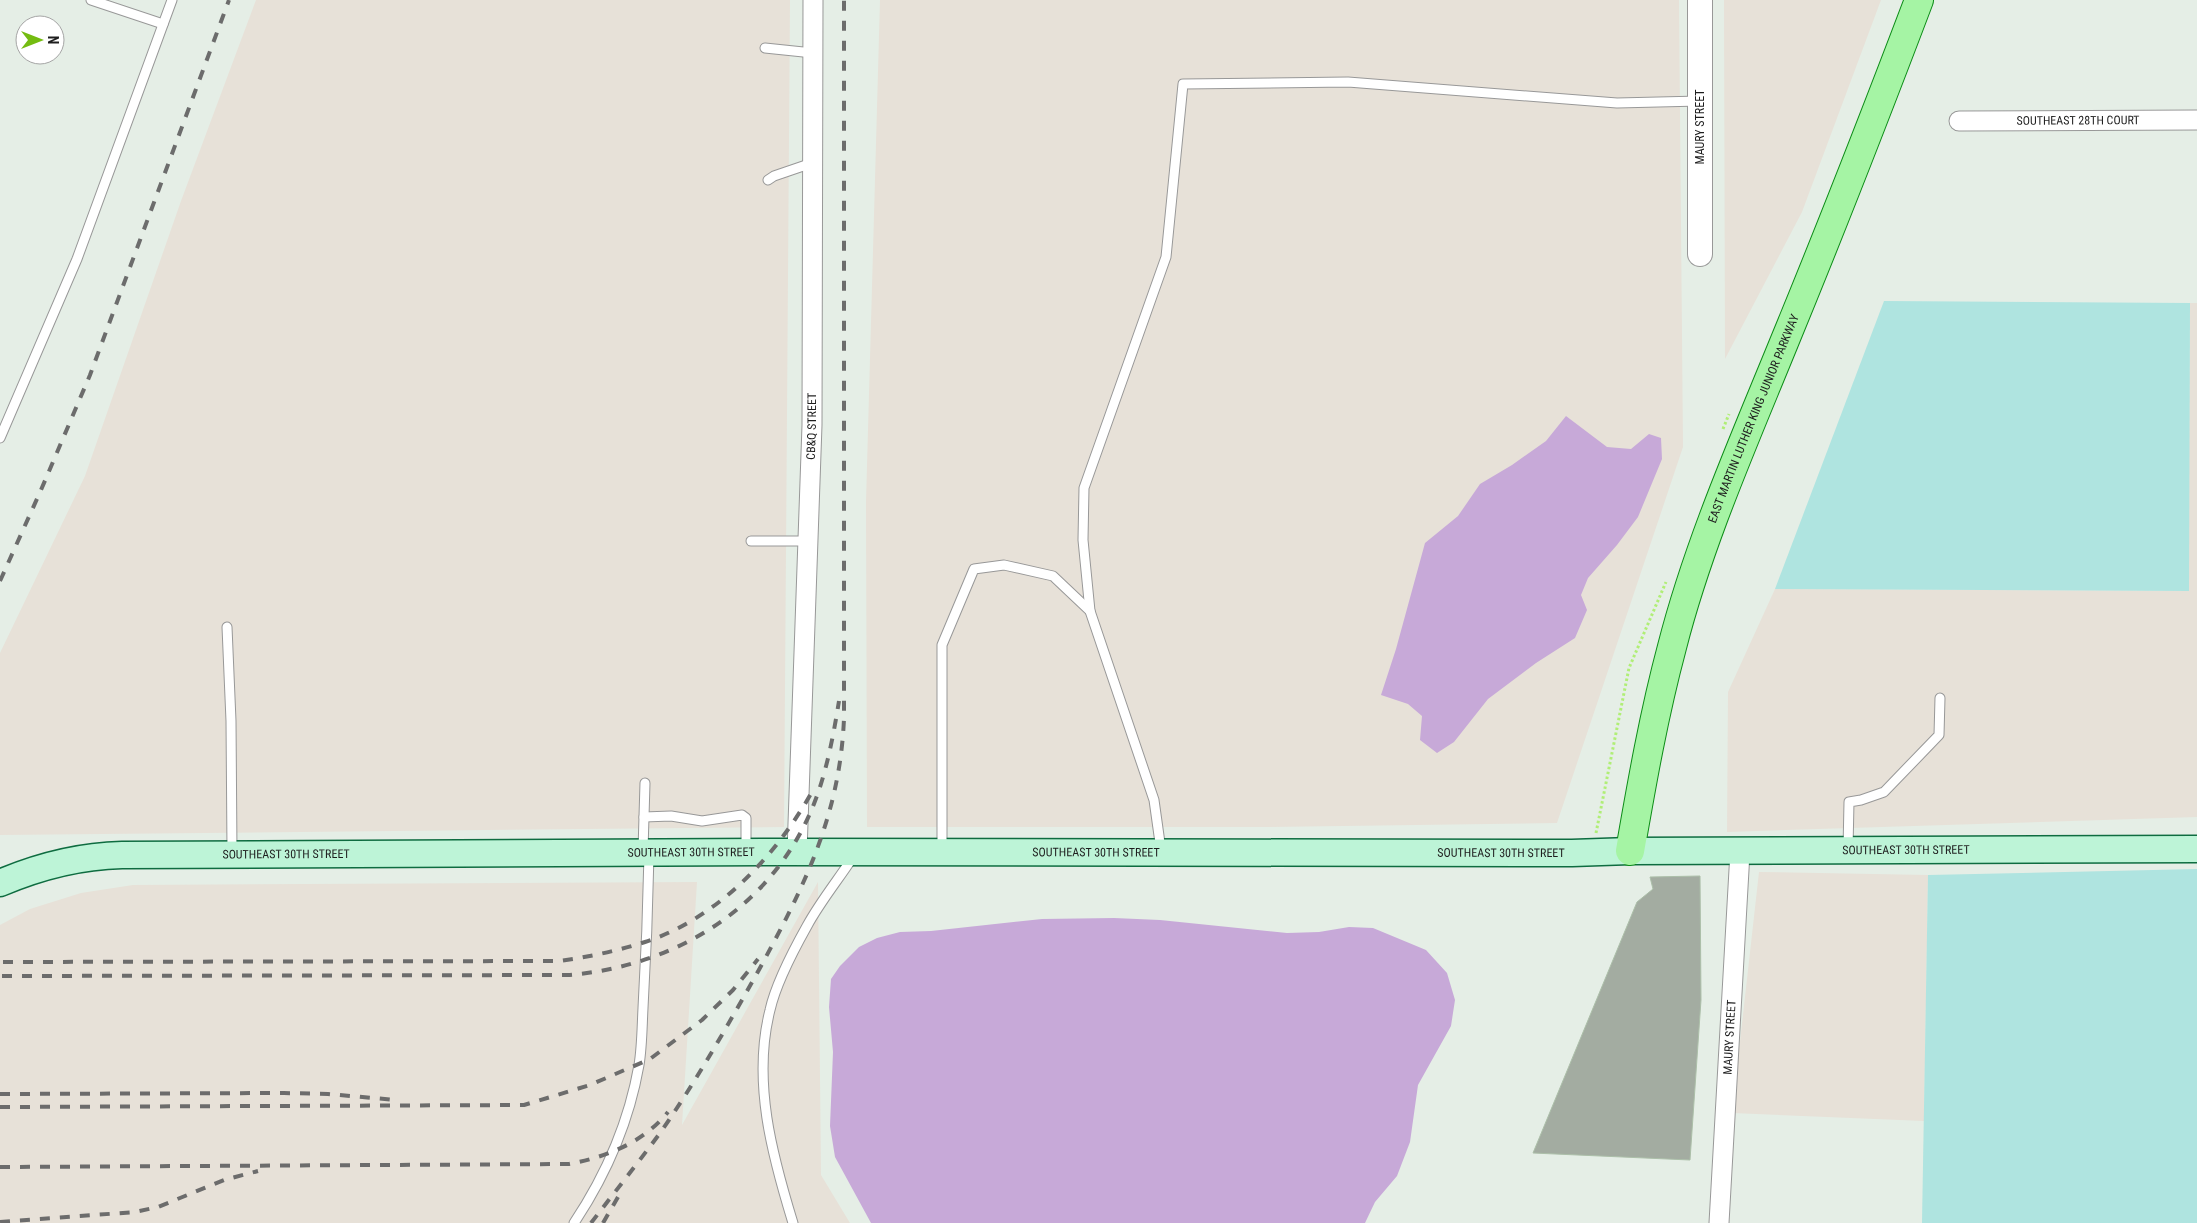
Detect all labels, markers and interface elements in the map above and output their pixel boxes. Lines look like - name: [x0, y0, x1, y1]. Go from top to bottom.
- north arrow: [15, 15, 65, 65]
- text: N: [45, 36, 61, 44]
- street label: MAURY STREET: [1693, 90, 1707, 165]
- street label: SOUTHEAST 28TH COURT: [2016, 113, 2140, 128]
- street label: EAST MARTIN LUTHER KING JUNIOR PARKWAY: [1705, 312, 1802, 525]
- street label: CB&Q STREET: [804, 393, 819, 460]
- street label: SOUTHEAST 30TH STREET: [1842, 843, 1970, 857]
- street label: SOUTHEAST 30TH STREET: [627, 845, 755, 860]
- street label: SOUTHEAST 30TH STREET: [1032, 845, 1160, 859]
- street label: SOUTHEAST 30TH STREET: [1437, 846, 1565, 860]
- street label: SOUTHEAST 30TH STREET: [222, 847, 350, 862]
- street label: MAURY STREET: [1720, 999, 1739, 1075]

